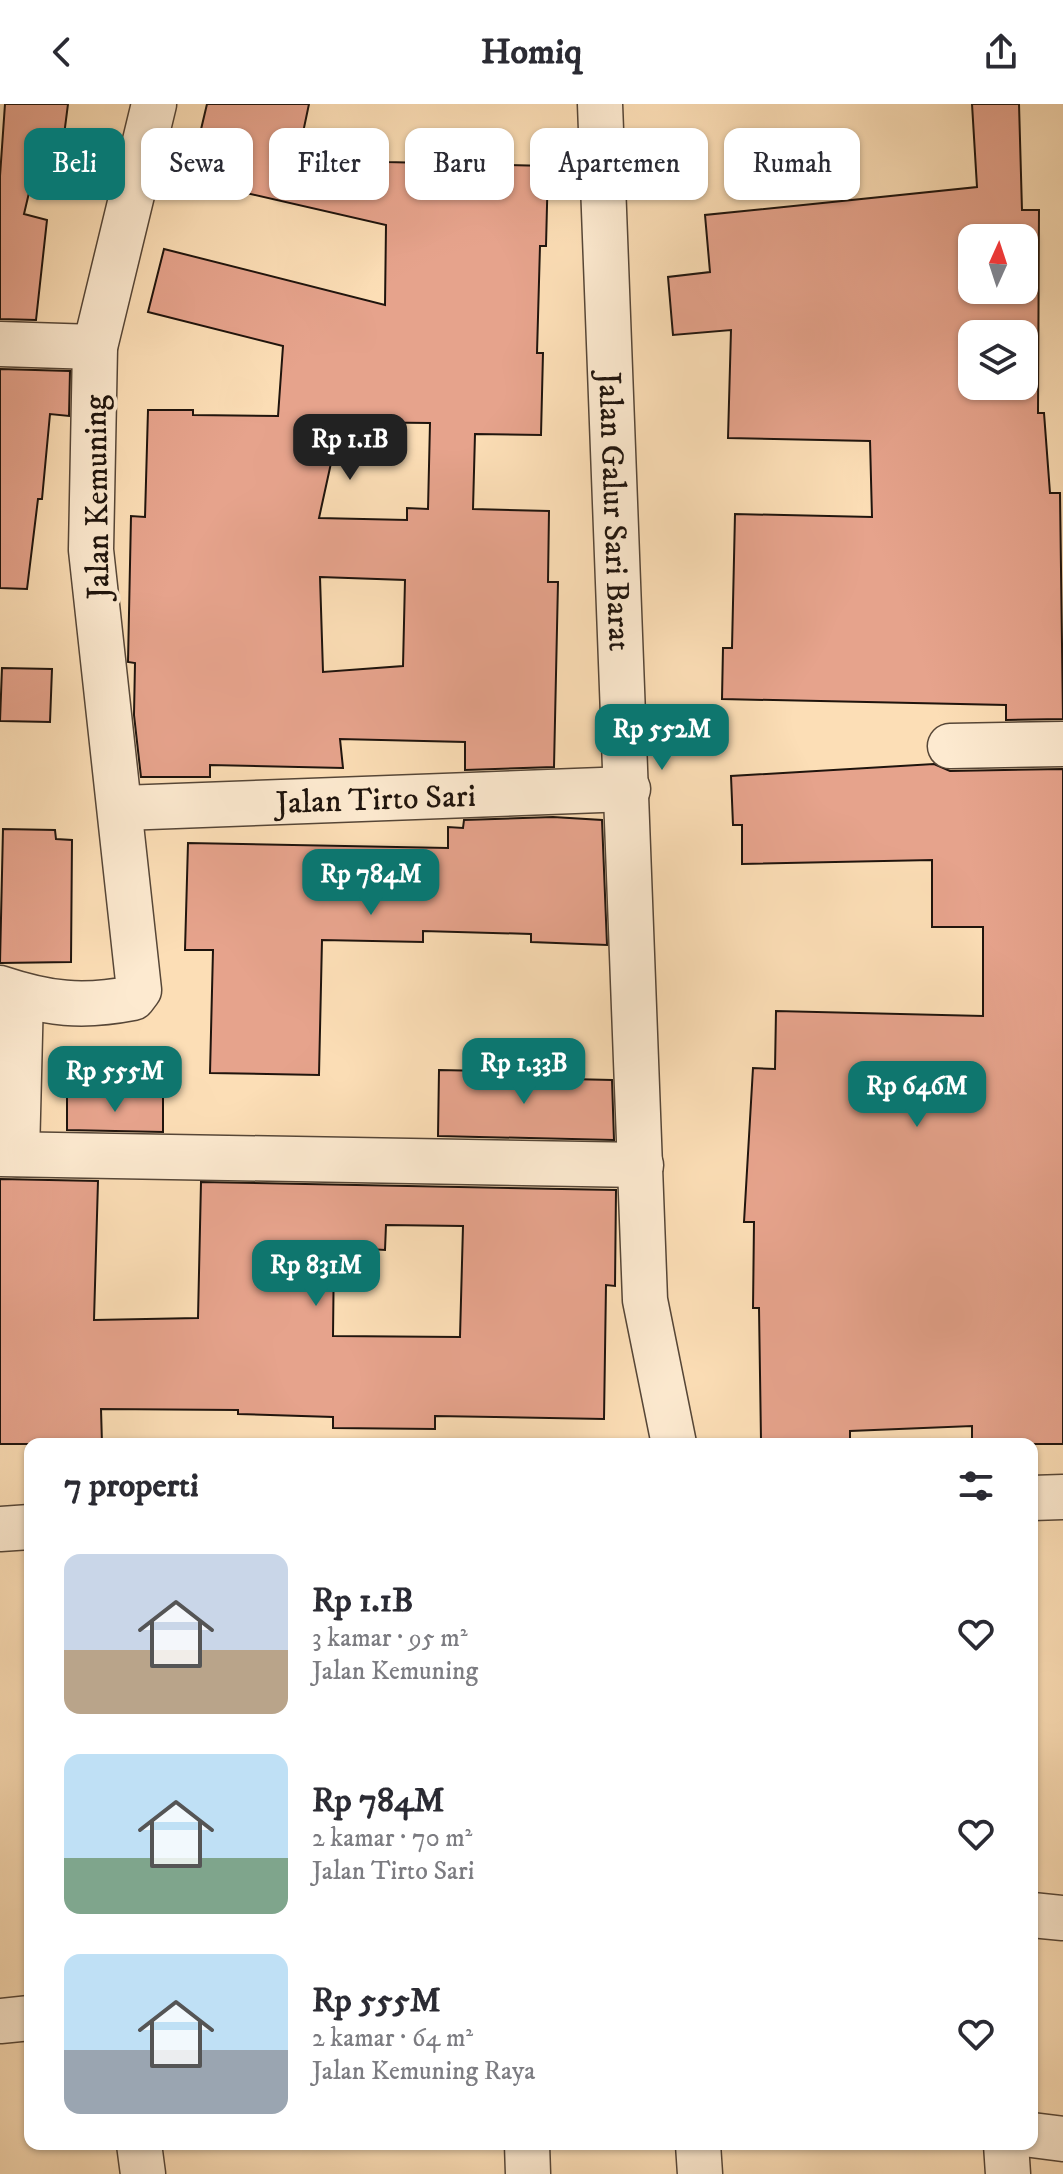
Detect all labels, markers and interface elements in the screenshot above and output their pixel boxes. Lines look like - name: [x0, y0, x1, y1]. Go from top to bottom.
- icon: back: [40, 30, 84, 74]
- text: Homiq: [481, 30, 582, 75]
- icon: share: [979, 30, 1023, 74]
- chip: Beli: [24, 128, 125, 200]
- chip: Sewa: [141, 128, 253, 200]
- chip: Filter: [269, 128, 389, 200]
- chip: Baru: [405, 128, 514, 200]
- chip: Apartemen: [530, 128, 708, 200]
- chip: Rumah: [724, 128, 860, 200]
- north arrow: [958, 224, 1038, 304]
- map controls: [958, 224, 1038, 400]
- button: layers: [958, 320, 1038, 400]
- street label: Jalan Galur Sari Barat: [588, 369, 639, 652]
- street label: Jalan Kemuning: [76, 394, 120, 603]
- pin: Rp 1.1B: [276, 414, 424, 482]
- text: Rp 1.1B: [311, 423, 389, 456]
- pin: Rp 552M: [588, 704, 736, 772]
- text: Rp 552M: [613, 713, 711, 746]
- street label: Jalan Tirto Sari: [272, 777, 477, 824]
- pin: Rp 784M: [297, 849, 445, 917]
- text: Rp 784M: [320, 858, 422, 891]
- pin: Rp 1.33B: [441, 1038, 607, 1106]
- pin: Rp 555M: [41, 1046, 189, 1114]
- text: Rp 1.33B: [480, 1047, 568, 1080]
- text: Rp 555M: [66, 1055, 164, 1088]
- pin: Rp 646M: [843, 1061, 991, 1129]
- text: Rp 646M: [866, 1070, 968, 1103]
- pin: Rp 831M: [242, 1240, 390, 1308]
- text: Rp 831M: [270, 1249, 362, 1282]
- icon: filters: [954, 1464, 998, 1508]
- text: 7 properti: [64, 1465, 199, 1507]
- text: Rp 1.1B: [312, 1580, 414, 1622]
- icon: home: [128, 1586, 224, 1682]
- icon: heart: [954, 1612, 998, 1656]
- text: 3 kamar · 95 m²: [312, 1622, 468, 1655]
- text: Jalan Kemuning: [312, 1655, 478, 1688]
- text: Rp 784M: [312, 1780, 445, 1822]
- icon: home: [128, 1786, 224, 1882]
- icon: heart: [954, 1812, 998, 1856]
- text: 2 kamar · 70 m²: [312, 1822, 472, 1855]
- text: Jalan Tirto Sari: [312, 1855, 474, 1888]
- text: Rp 555M: [312, 1980, 441, 2022]
- icon: home: [128, 1986, 224, 2082]
- icon: heart: [954, 2012, 998, 2056]
- text: 2 kamar · 64 m²: [312, 2022, 473, 2055]
- text: Jalan Kemuning Raya: [312, 2055, 535, 2088]

